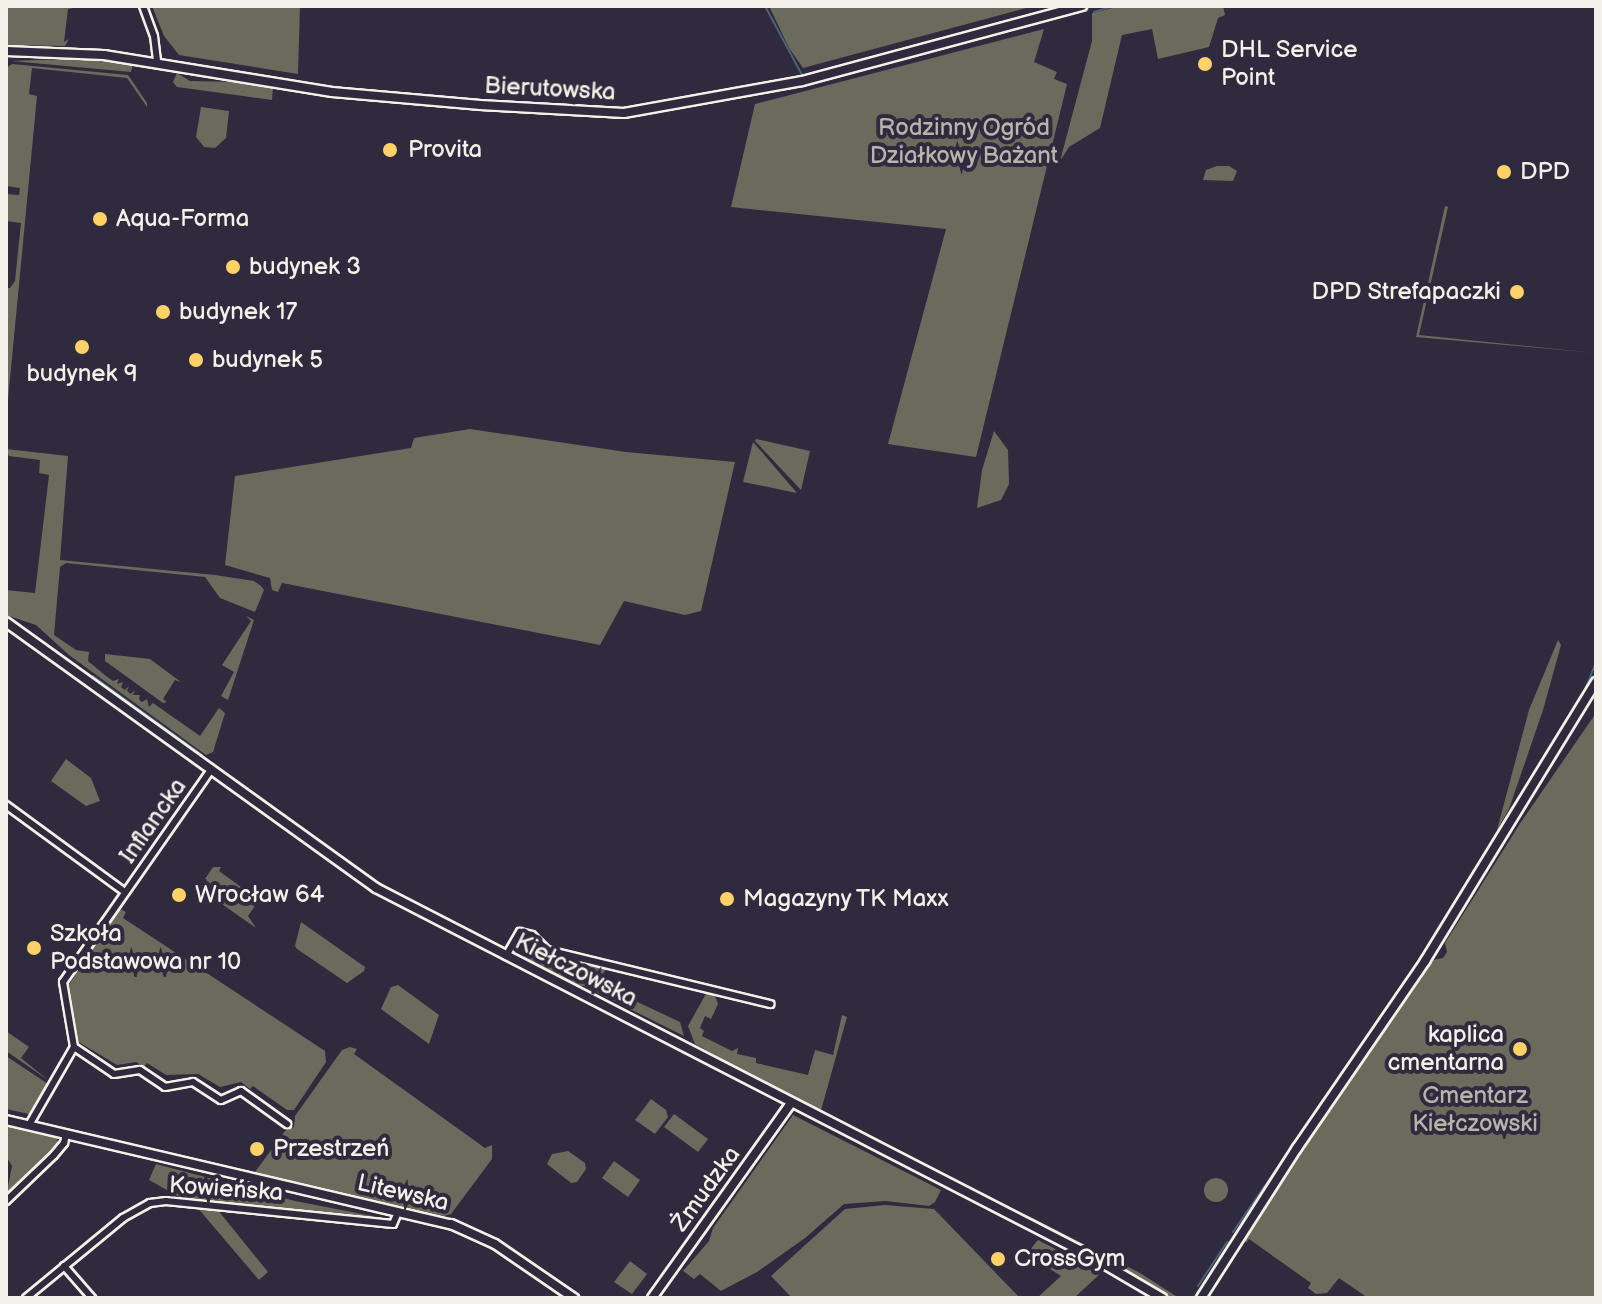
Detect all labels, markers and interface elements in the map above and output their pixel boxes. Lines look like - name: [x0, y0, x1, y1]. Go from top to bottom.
- place label: DHL Service Point: [1221, 36, 1358, 92]
- marker: DHL Service Point: [1196, 55, 1214, 73]
- street label: Bierutowska: [484, 71, 616, 107]
- park label: Rodzinny Ogród Działkowy Bażant: [869, 114, 1059, 170]
- place label: Provita: [408, 136, 482, 164]
- marker: Provita: [379, 139, 401, 161]
- place label: DPD: [1520, 158, 1570, 186]
- marker: DPD: [1495, 163, 1513, 181]
- place label: Aqua-Forma: [116, 205, 249, 233]
- marker: Aqua-Forma: [91, 210, 109, 228]
- place label: budynek 3: [249, 253, 361, 281]
- marker: budynek 3: [224, 258, 242, 276]
- place label: DPD Strefapaczki: [1311, 278, 1501, 306]
- marker: DPD Strefapaczki: [1508, 283, 1526, 301]
- place label: budynek 17: [179, 298, 297, 326]
- marker: budynek 17: [154, 303, 172, 321]
- marker: budynek 9: [73, 338, 91, 356]
- place label: budynek 5: [212, 346, 323, 374]
- marker: budynek 5: [187, 351, 205, 369]
- place label: budynek 9: [26, 360, 138, 388]
- street label: Inflancka: [113, 773, 193, 869]
- place label: Wrocław 64: [195, 881, 324, 909]
- place label: Magazyny TK Maxx: [743, 885, 951, 913]
- marker: Wrocław 64: [170, 886, 188, 904]
- marker: Magazyny TK Maxx: [718, 890, 736, 908]
- place label: Szkoła Podstawowa nr 10: [50, 920, 241, 976]
- street label: Kiełczowska: [510, 927, 642, 1013]
- marker: Szkoła Podstawowa nr 10: [25, 939, 43, 957]
- place label: kaplica cmentarna: [1388, 1021, 1504, 1077]
- marker: kaplica cmentarna: [1511, 1040, 1529, 1058]
- park label: Cmentarz Kiełczowski: [1412, 1082, 1538, 1138]
- place label: Przestrzeń: [273, 1135, 389, 1163]
- marker: Przestrzeń: [248, 1140, 266, 1158]
- street label: Żmudzka: [666, 1141, 746, 1237]
- street label: Litewska: [354, 1168, 452, 1218]
- street label: Kowieńska: [168, 1171, 284, 1207]
- place label: CrossGym: [1014, 1245, 1125, 1273]
- marker: CrossGym: [989, 1250, 1007, 1268]

